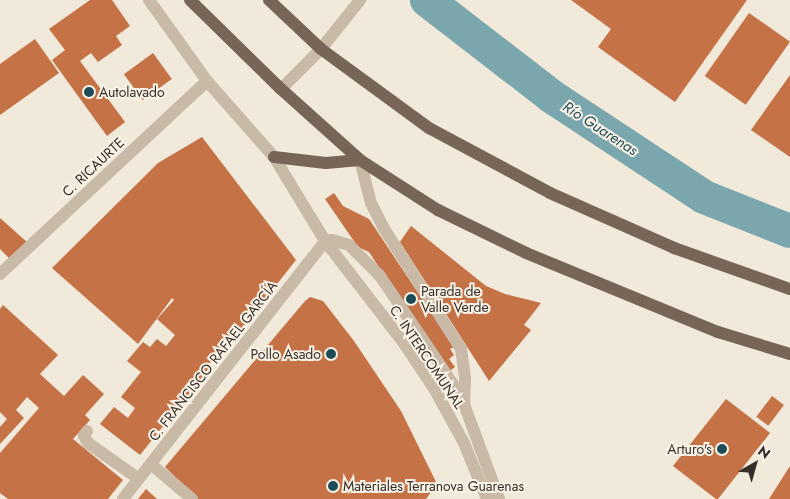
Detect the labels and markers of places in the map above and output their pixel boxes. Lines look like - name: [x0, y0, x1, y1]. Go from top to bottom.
- place label: Autolavado: [99, 84, 165, 100]
- marker: Autolavado: [83, 86, 95, 98]
- place label: Parada de Valle Verde: [421, 283, 489, 316]
- marker: Parada de Valle Verde: [405, 293, 417, 305]
- place label: Pollo Asado: [251, 346, 321, 362]
- marker: Pollo Asado: [325, 348, 337, 360]
- place label: Arturo's: [667, 441, 712, 457]
- marker: Arturo's: [716, 443, 728, 455]
- place label: Materiales Terranova Guarenas: [343, 478, 524, 494]
- marker: Materiales Terranova Guarenas: [327, 480, 339, 492]

